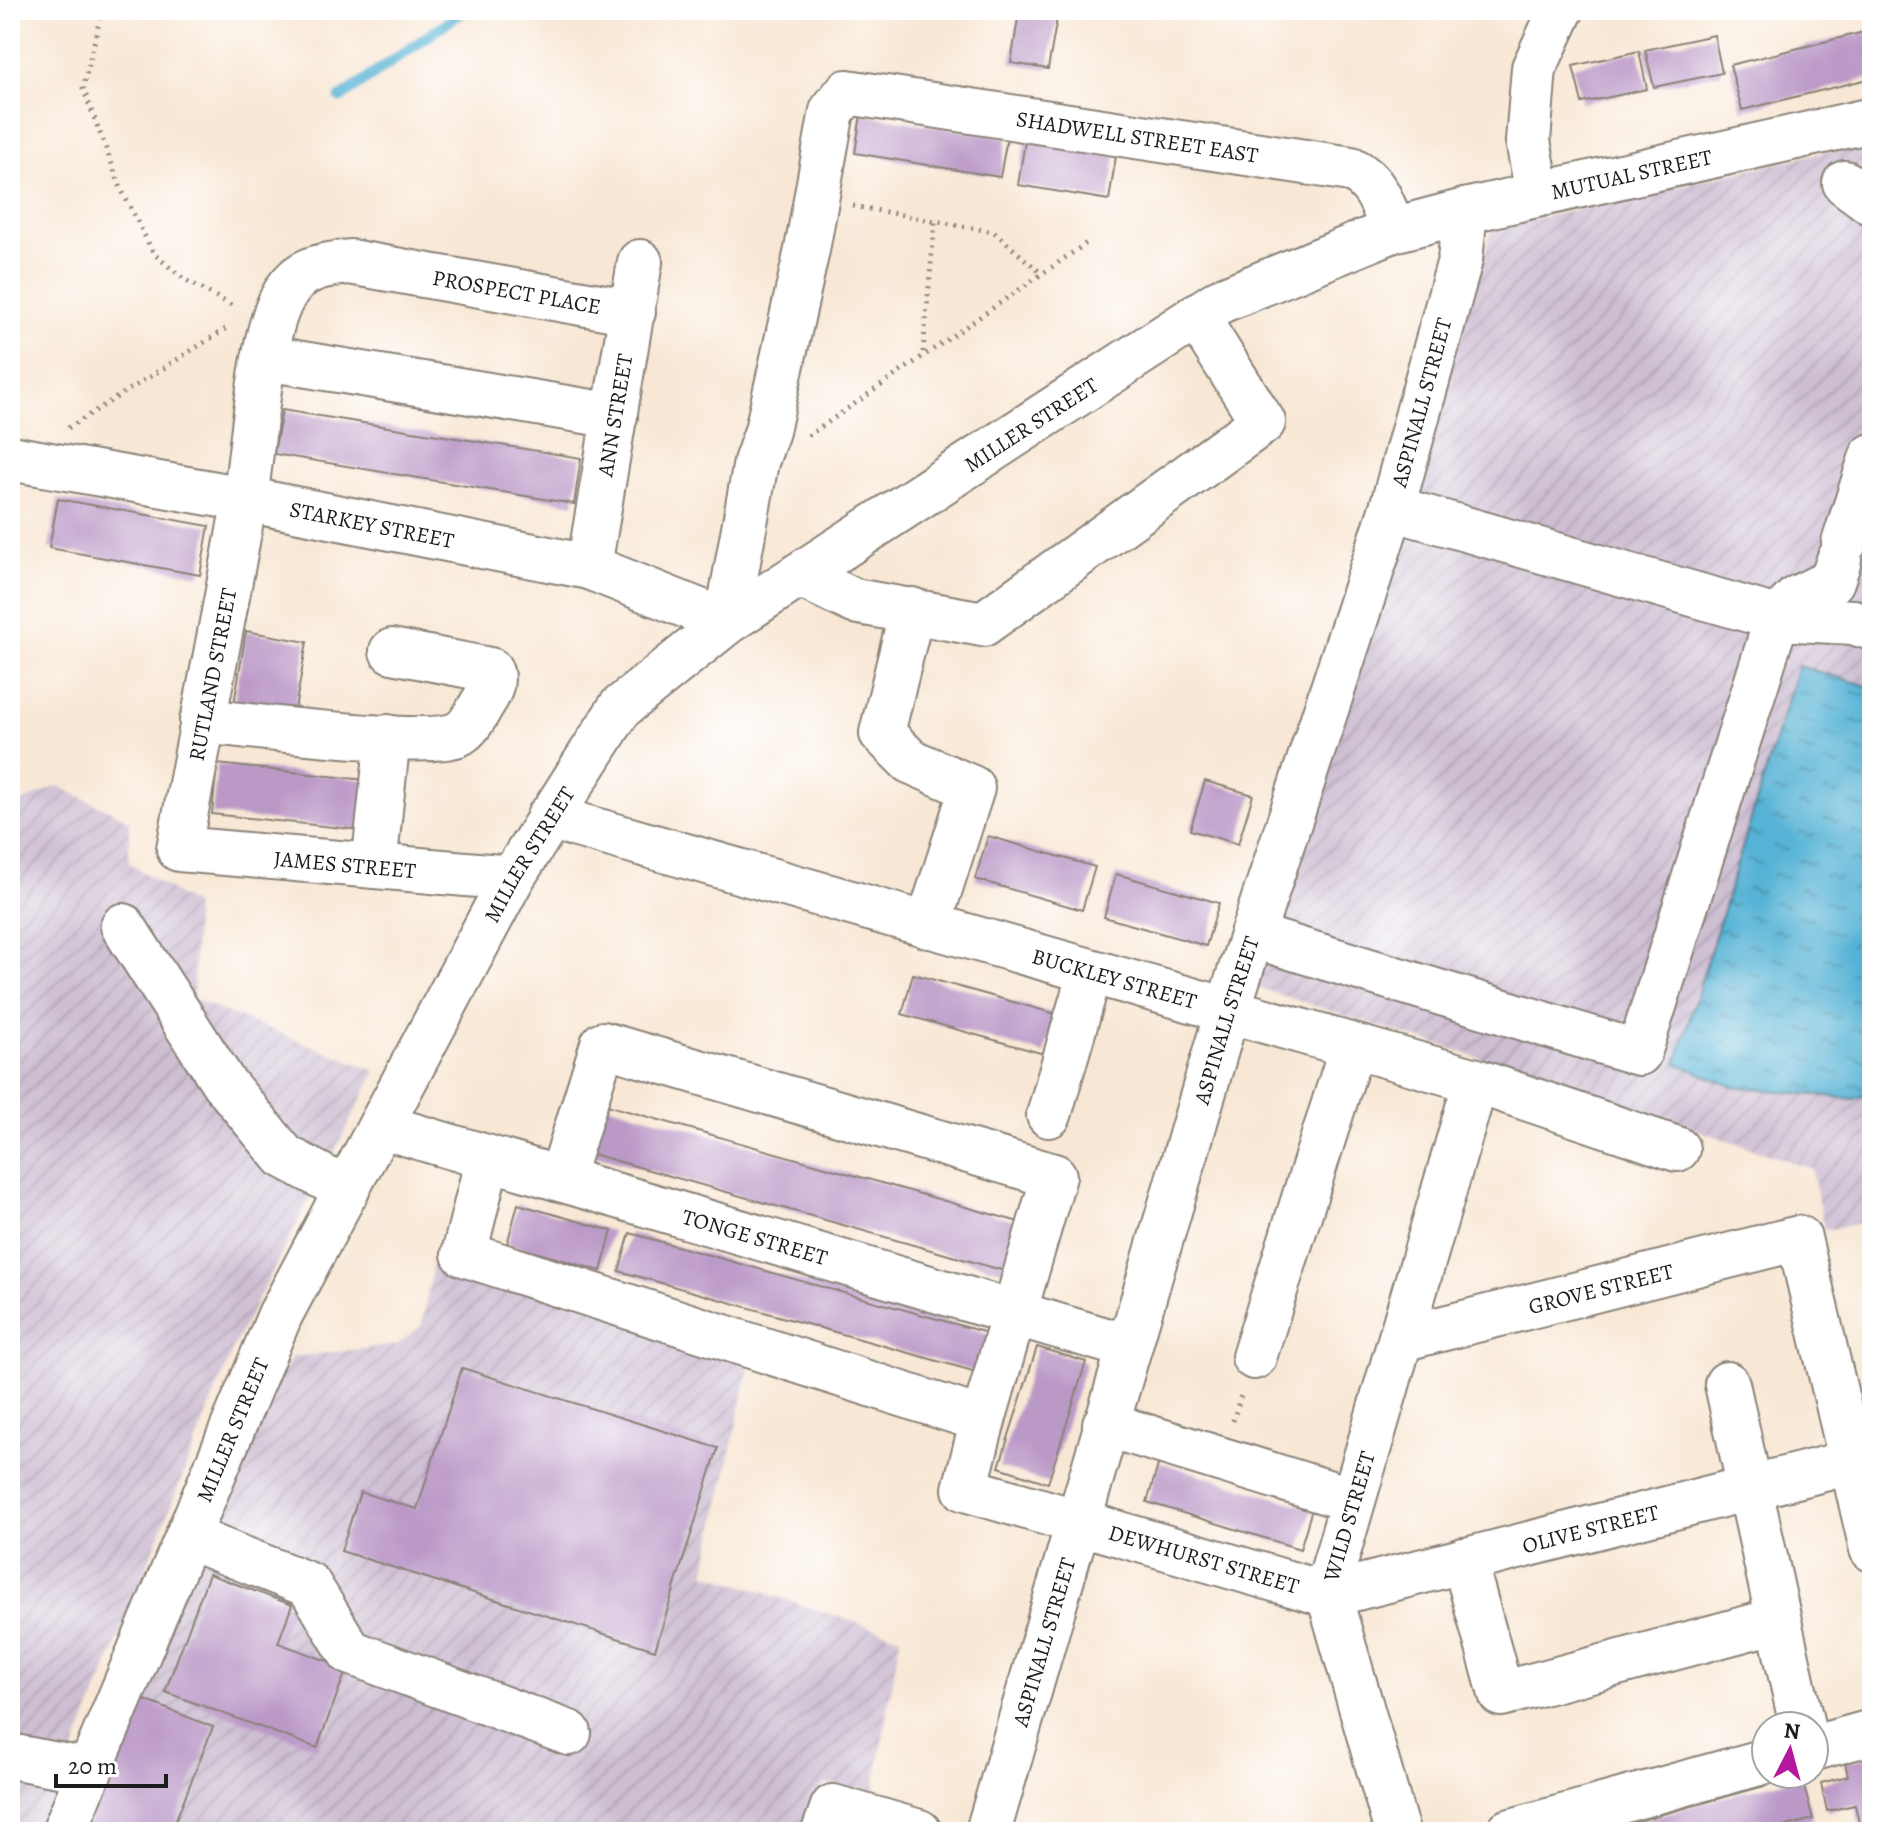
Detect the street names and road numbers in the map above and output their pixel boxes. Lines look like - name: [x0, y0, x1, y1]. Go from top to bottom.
- street label: SHADWELL STREET EAST: [1014, 104, 1260, 171]
- street label: MUTUAL STREET: [1548, 142, 1715, 207]
- street label: PROSPECT PLACE: [430, 263, 603, 322]
- street label: ASPINALL STREET: [1384, 314, 1459, 492]
- street label: ANN STREET: [590, 352, 640, 480]
- street label: MILLER STREET: [958, 371, 1104, 480]
- street label: STARKEY STREET: [287, 494, 457, 556]
- street label: RUTLAND STREET: [182, 586, 244, 764]
- street label: MILLER STREET: [477, 781, 582, 928]
- street label: JAMES STREET: [273, 844, 417, 886]
- street label: ASPINALL STREET: [1187, 932, 1267, 1109]
- street label: BUCKLEY STREET: [1028, 941, 1200, 1017]
- street label: TONGE STREET: [679, 1202, 831, 1273]
- street label: GROVE STREET: [1525, 1256, 1677, 1322]
- street label: MILLER STREET: [189, 1353, 277, 1507]
- street label: WILD STREET: [1316, 1448, 1383, 1586]
- street label: OLIVE STREET: [1519, 1498, 1662, 1561]
- street label: DEWHURST STREET: [1105, 1518, 1303, 1602]
- street label: ASPINALL STREET: [1005, 1554, 1083, 1731]

